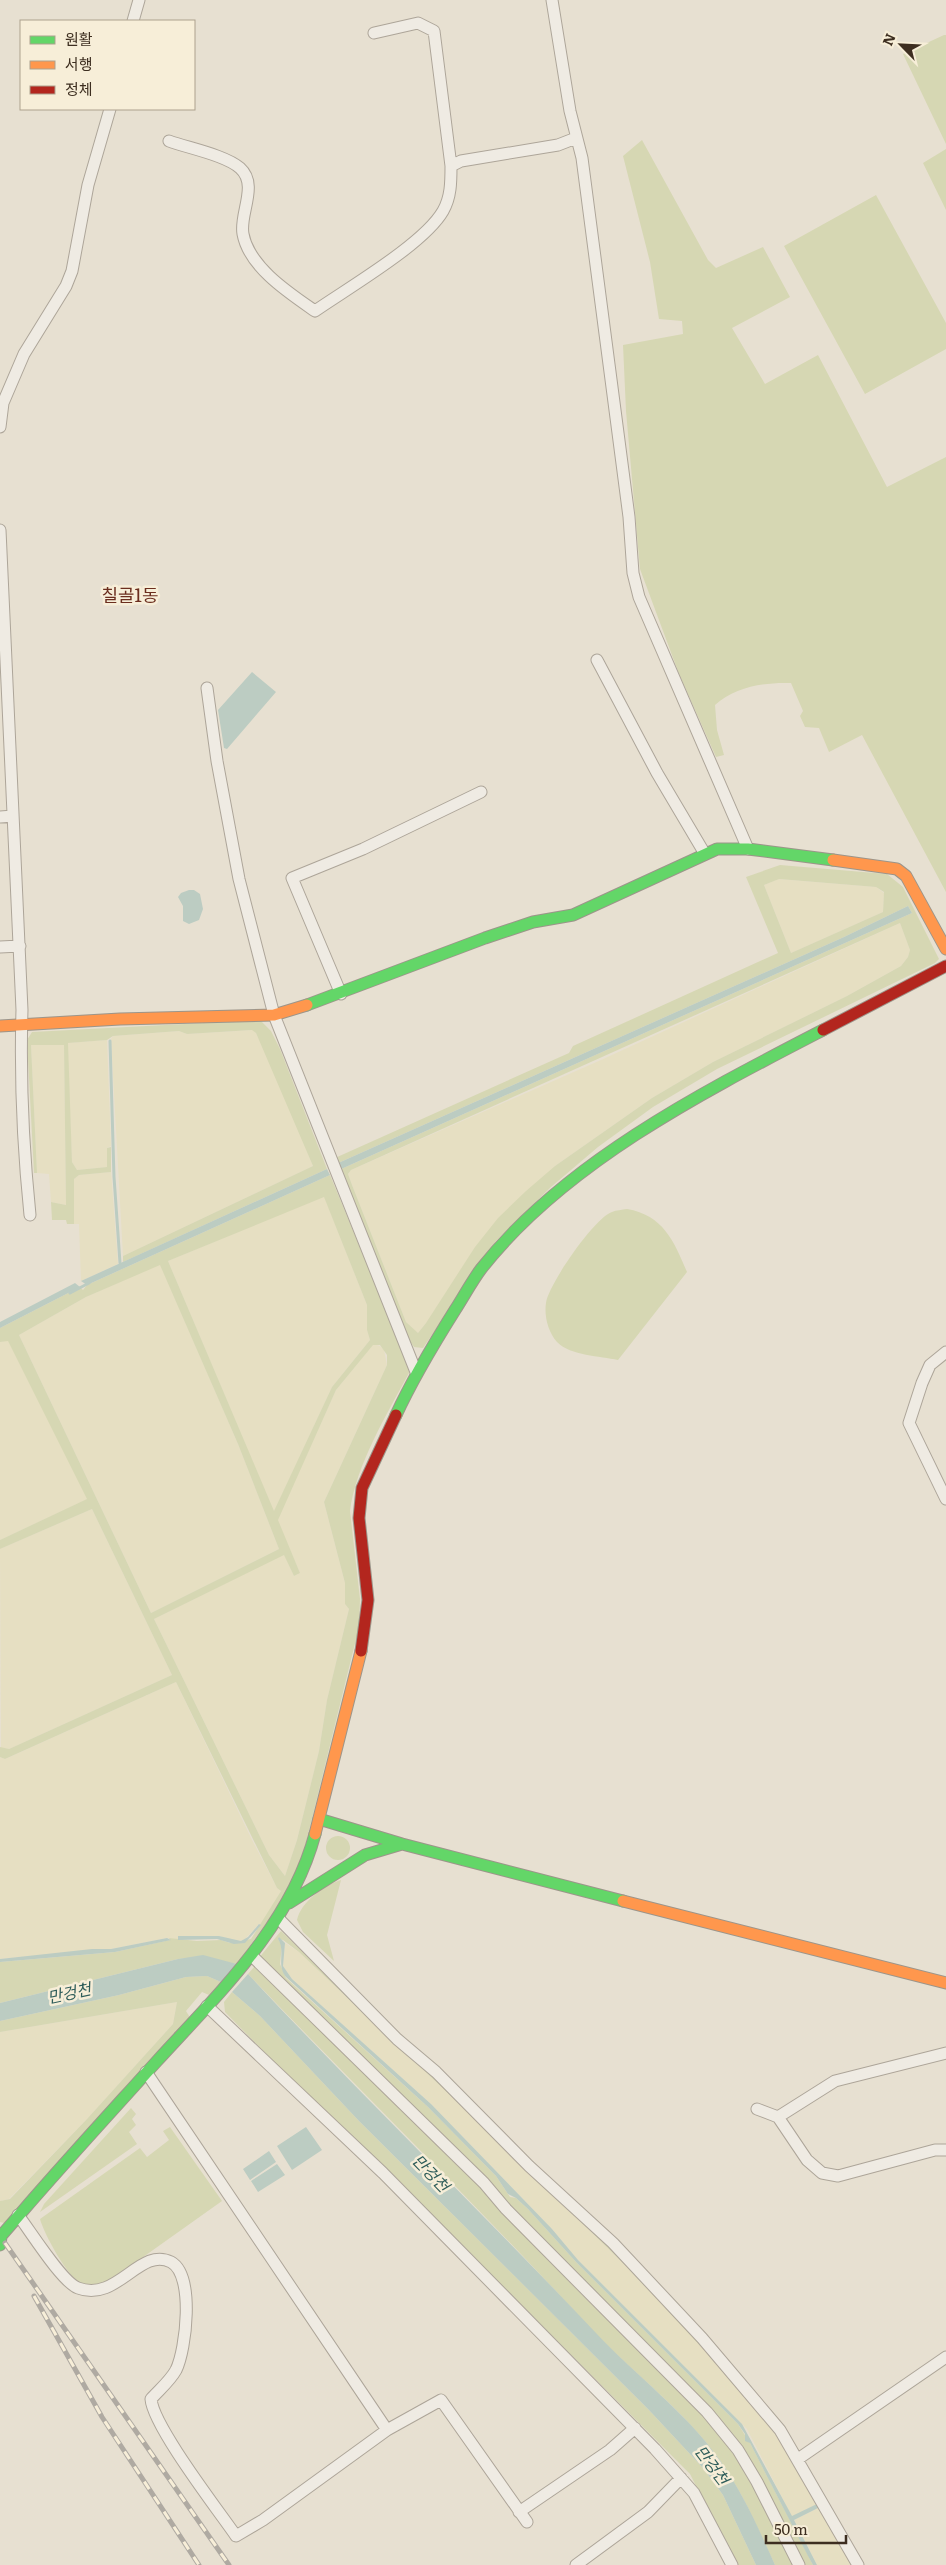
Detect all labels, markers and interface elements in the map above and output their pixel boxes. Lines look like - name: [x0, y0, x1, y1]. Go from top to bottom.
- legend: [20, 20, 195, 110]
- north arrow: [876, 20, 926, 70]
- text: 원활: [65, 27, 93, 50]
- text: N: [877, 30, 900, 49]
- text: 서행: [65, 52, 93, 75]
- text: 정체: [65, 77, 93, 100]
- district label: 칠골1동: [101, 581, 159, 608]
- water label: 만겅천: [45, 1975, 95, 2008]
- water label: 만겅천: [408, 2148, 457, 2198]
- water label: 만겅천: [690, 2440, 737, 2491]
- scale bar: [766, 2512, 846, 2544]
- text: 50 m: [774, 2517, 808, 2540]

